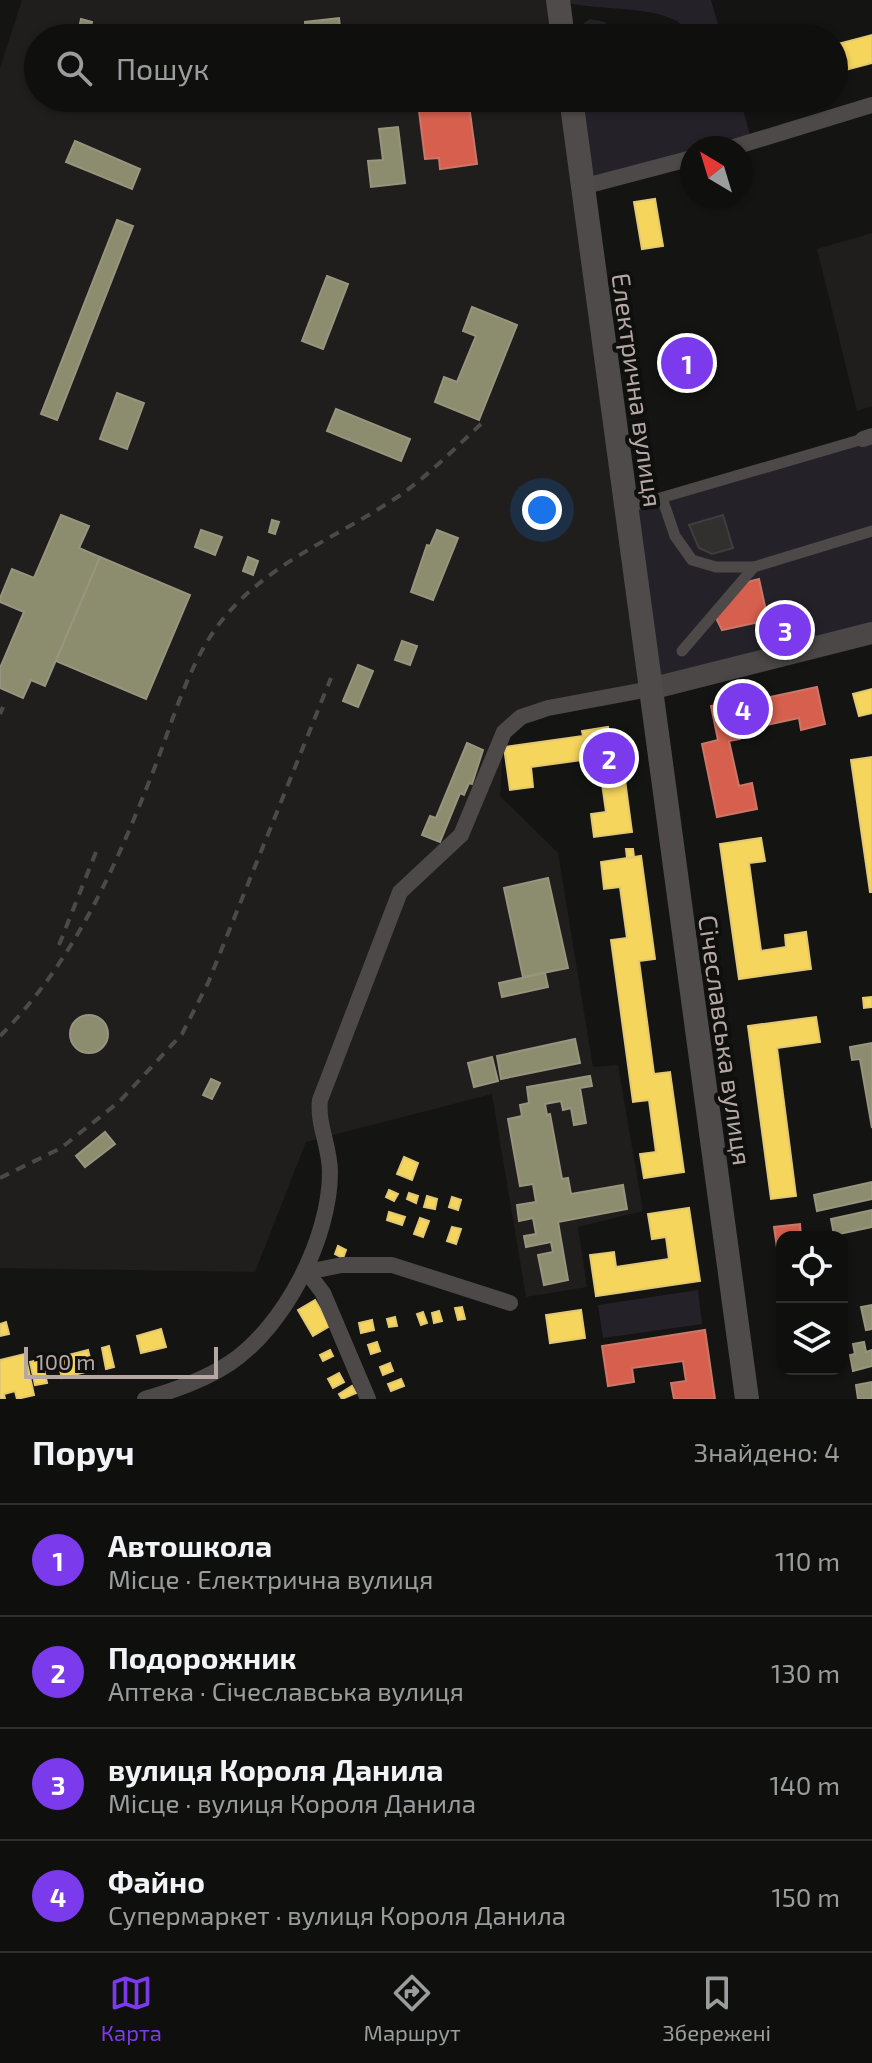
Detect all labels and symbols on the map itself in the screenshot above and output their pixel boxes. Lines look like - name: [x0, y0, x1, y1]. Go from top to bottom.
- north arrow: [680, 136, 752, 208]
- street label: Електрична вулиця: [605, 271, 670, 509]
- pin: 1: [661, 333, 713, 393]
- your location: [522, 490, 562, 530]
- pin: 3: [759, 600, 811, 660]
- pin: 4: [717, 679, 769, 739]
- pin: 2: [583, 728, 635, 788]
- street label: Січеславська вулиця: [692, 913, 759, 1167]
- scale bar: [24, 1343, 218, 1379]

